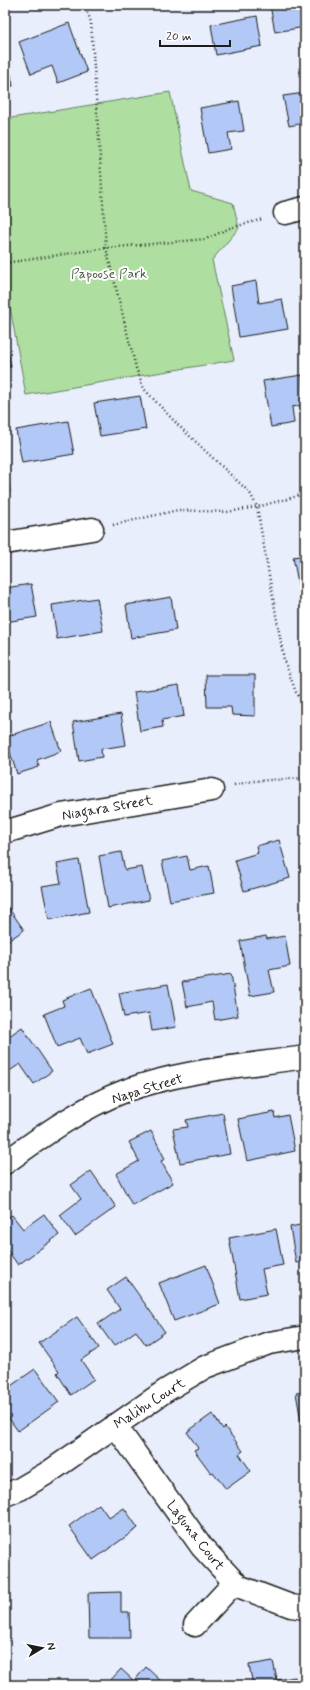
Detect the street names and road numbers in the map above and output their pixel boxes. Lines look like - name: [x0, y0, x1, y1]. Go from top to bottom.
- street label: Niagara Street: [60, 791, 155, 827]
- street label: Napa Street: [110, 1069, 185, 1108]
- street label: Malibu Court: [111, 1374, 189, 1434]
- street label: Laguna Court: [161, 1497, 228, 1576]

